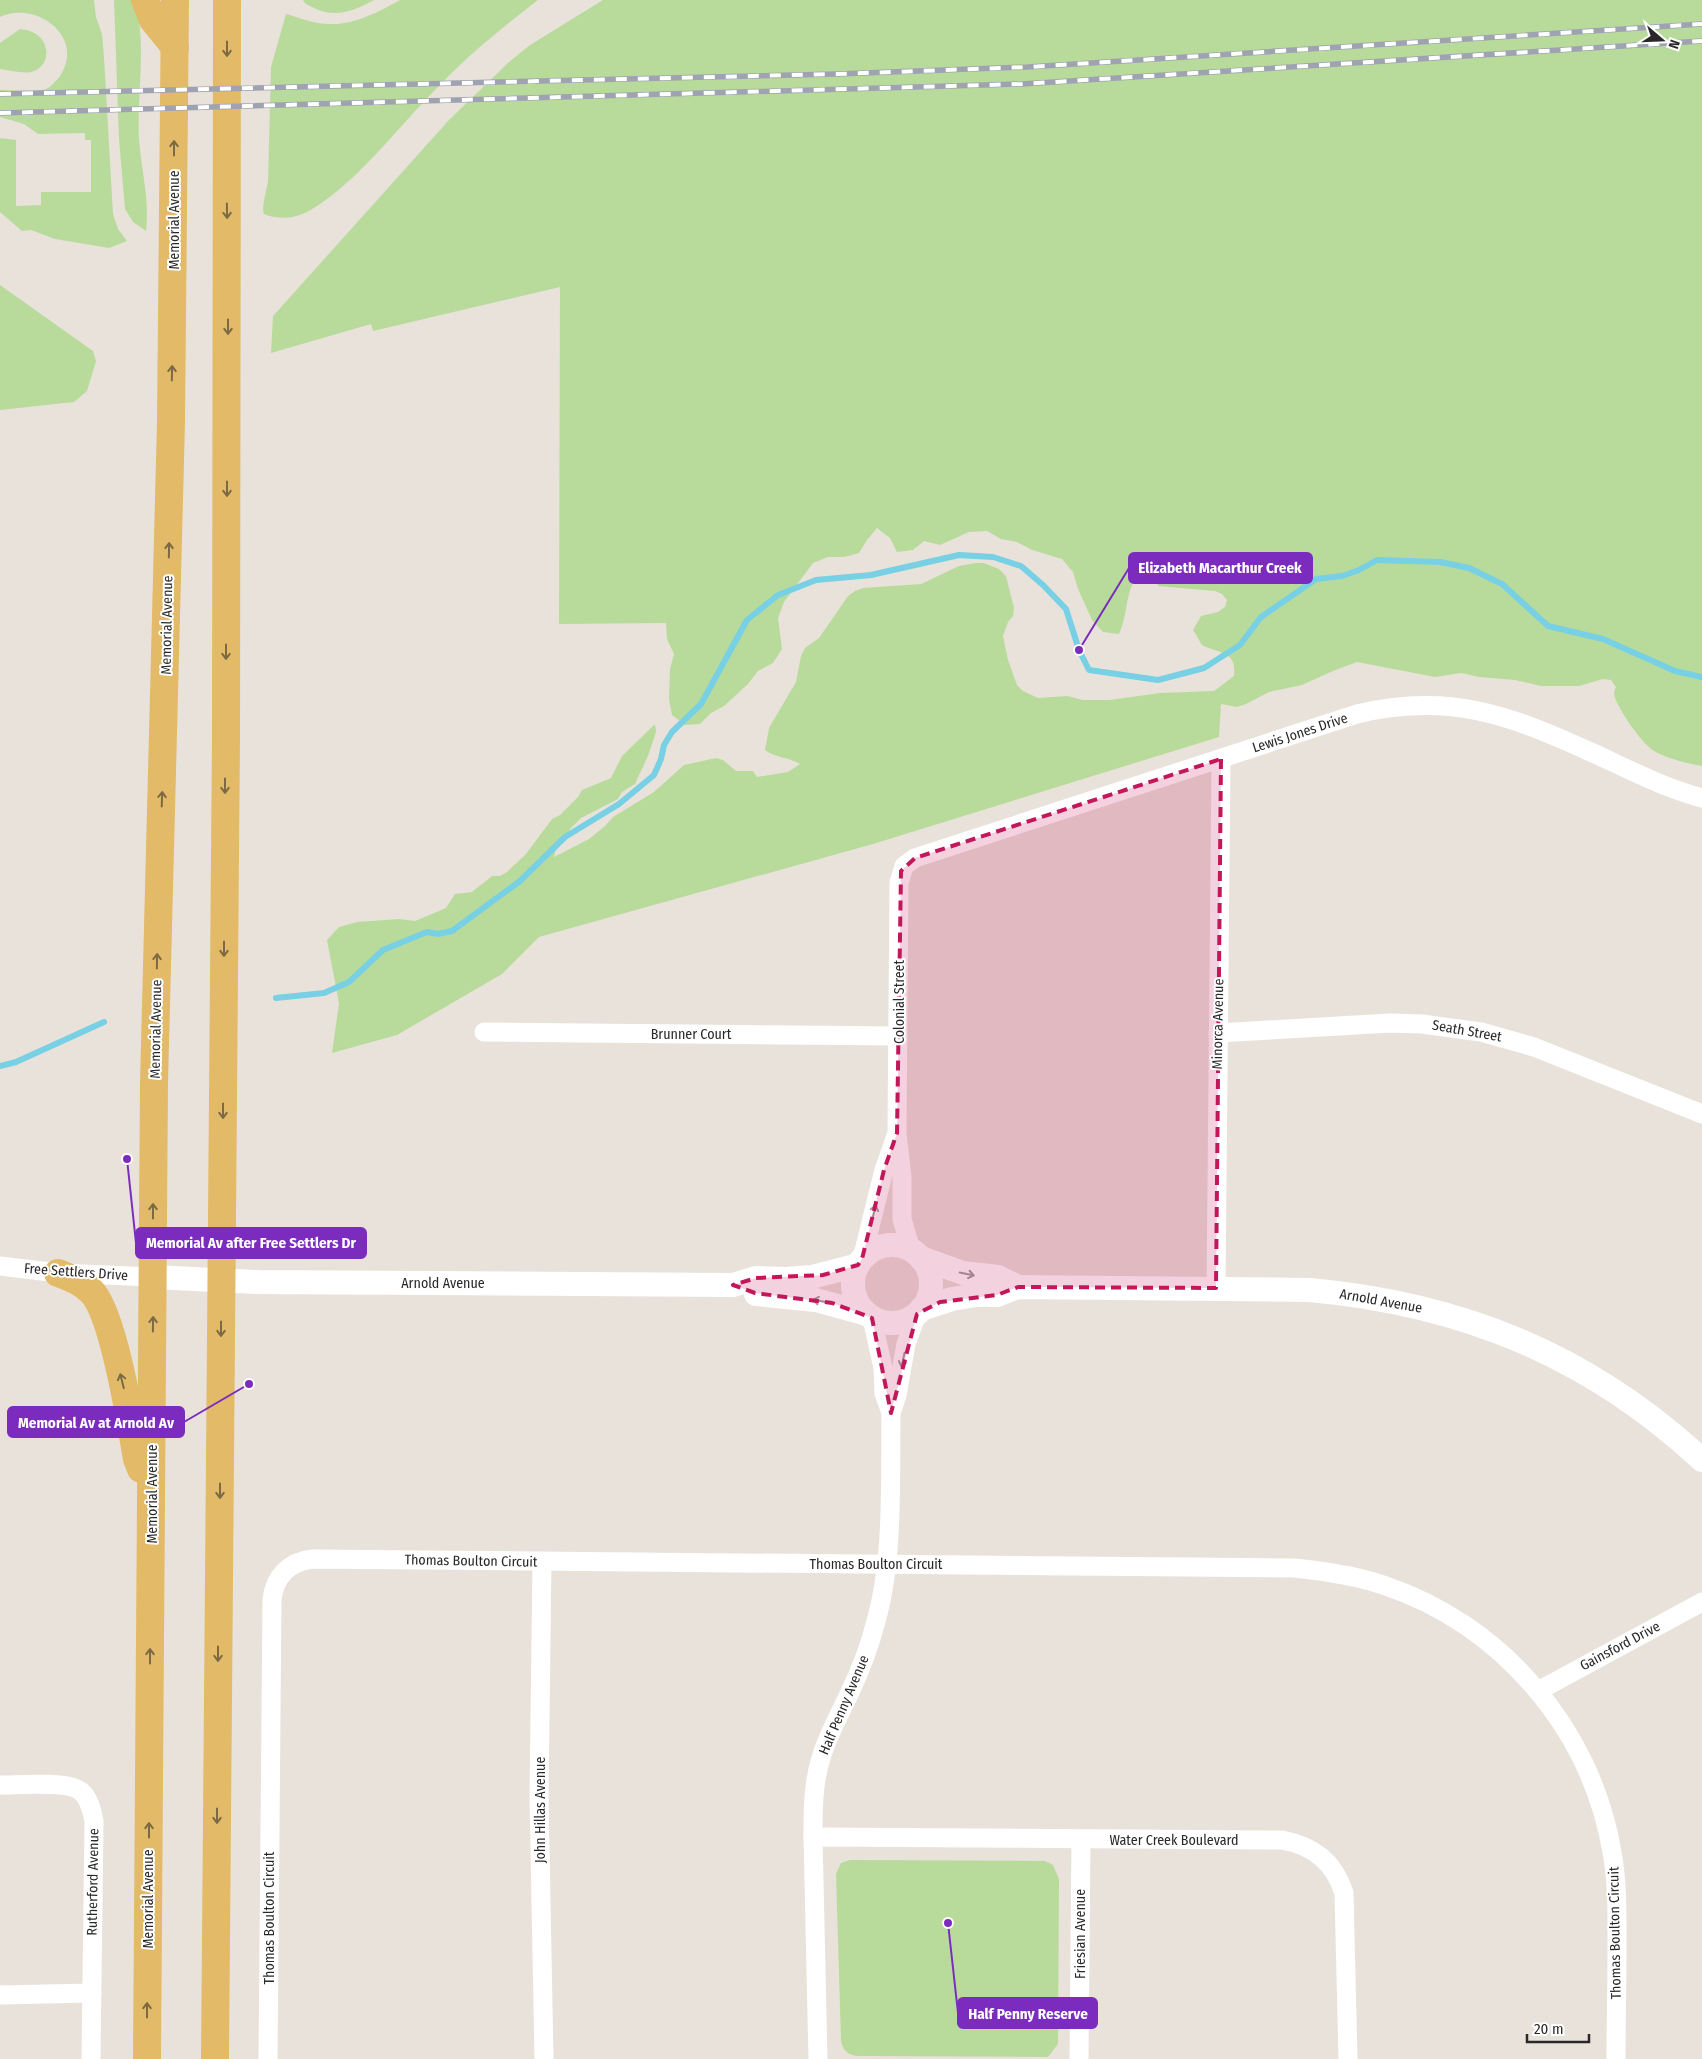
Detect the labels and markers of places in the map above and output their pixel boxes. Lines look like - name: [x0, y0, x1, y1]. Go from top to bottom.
- callout: Elizabeth Macarthur Creek: [1129, 553, 1312, 583]
- callout: Memorial Av after Free Settlers Dr: [136, 1228, 366, 1258]
- callout: Memorial Av at Arnold Av: [8, 1407, 184, 1437]
- callout: Half Penny Reserve: [958, 1998, 1097, 2028]

